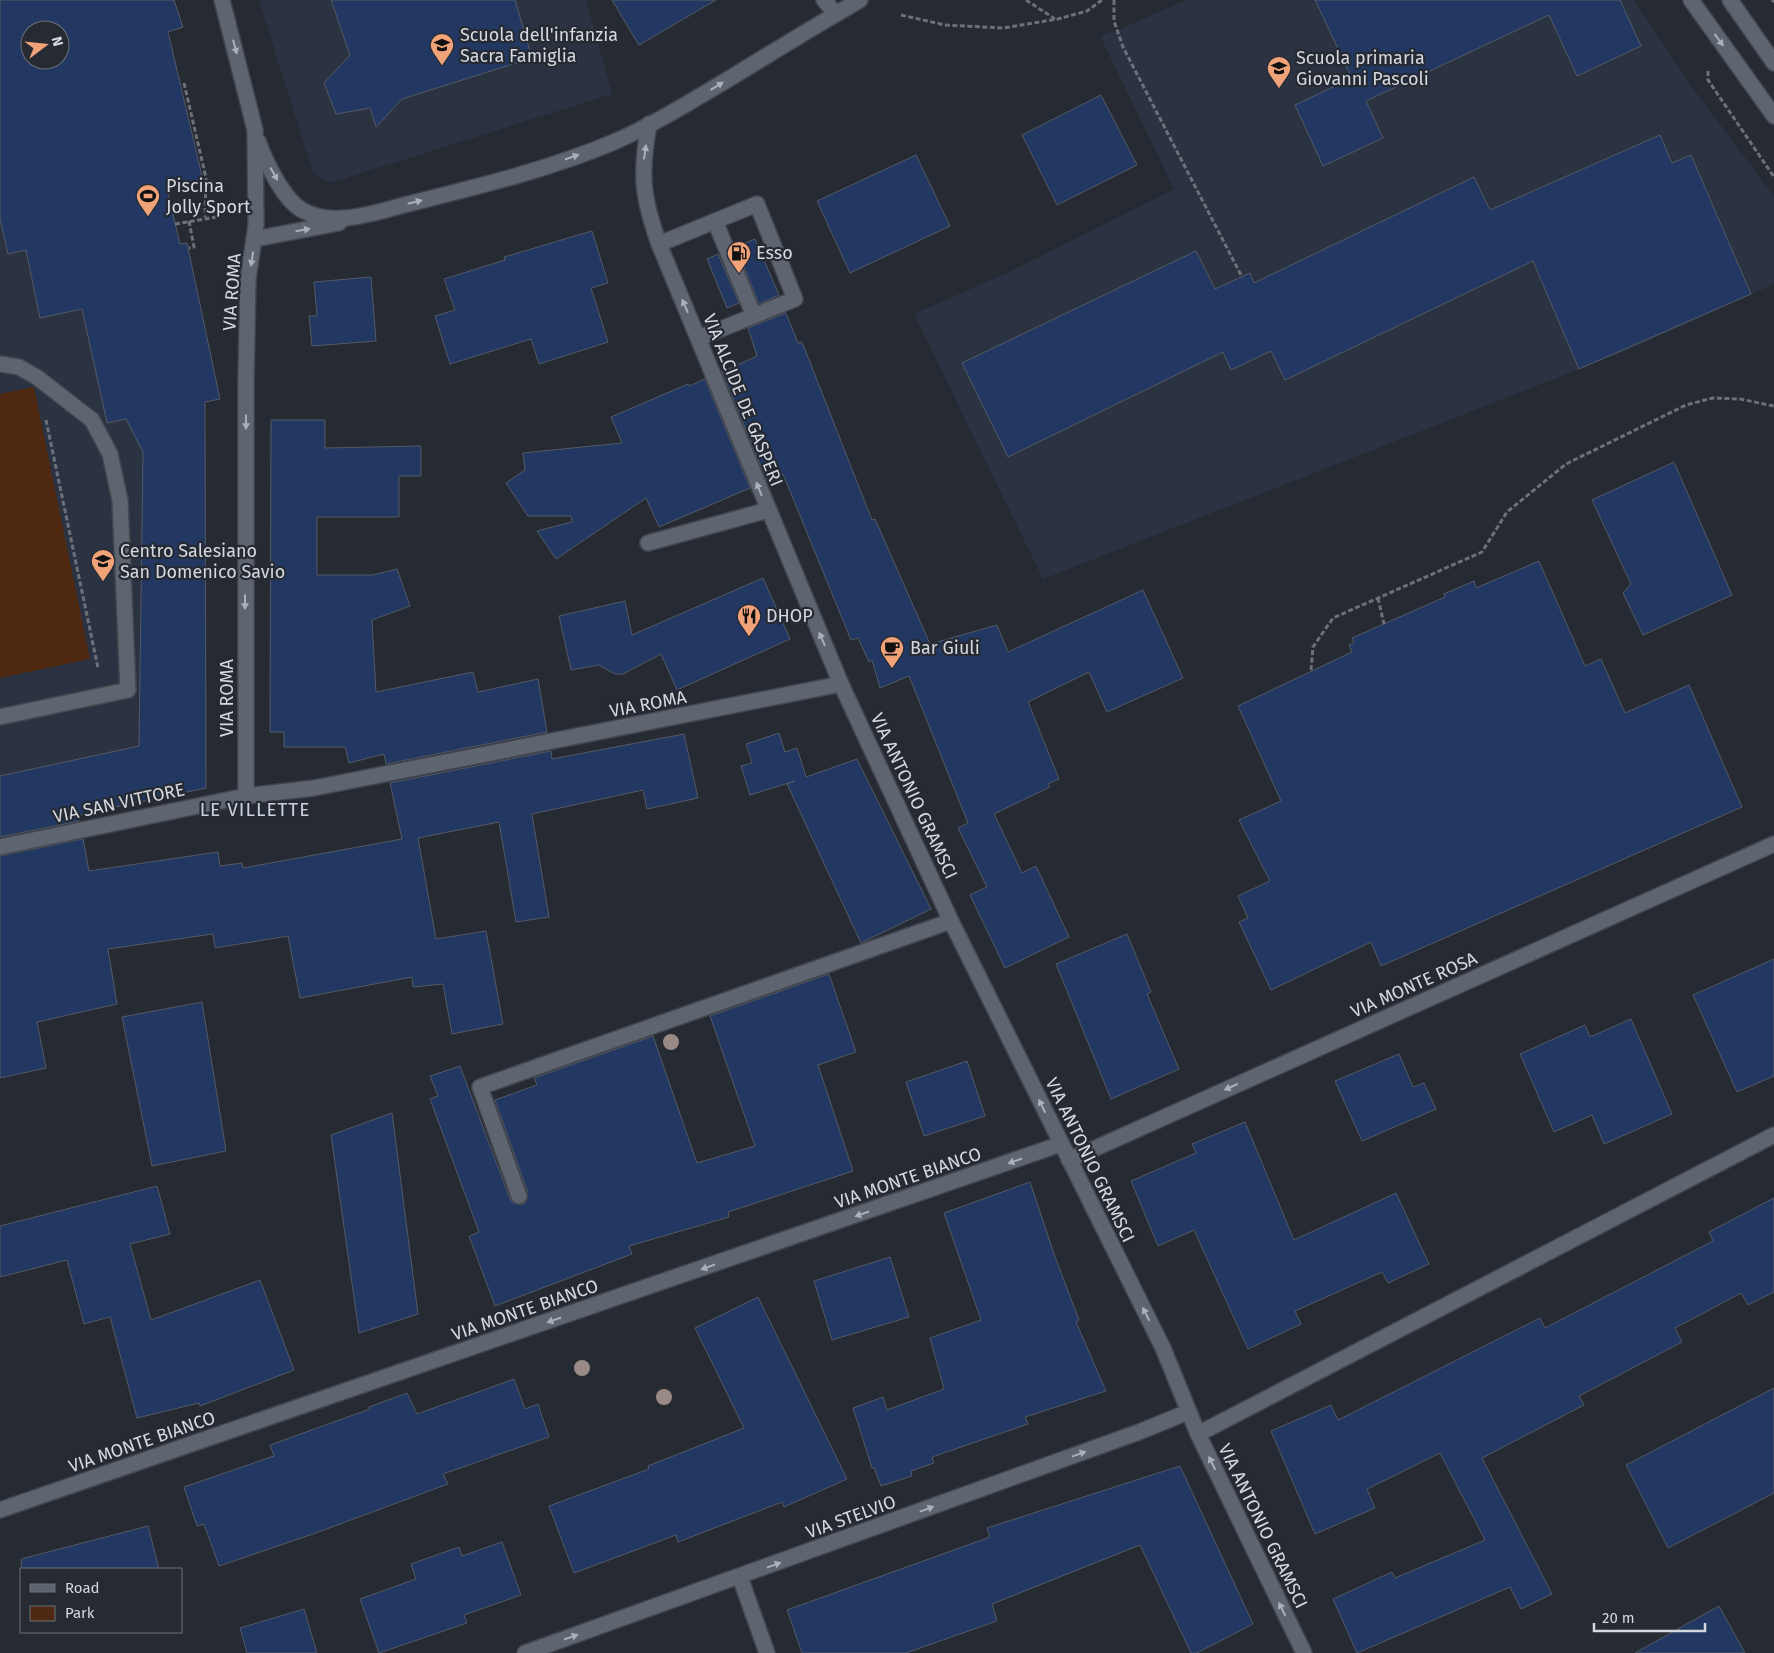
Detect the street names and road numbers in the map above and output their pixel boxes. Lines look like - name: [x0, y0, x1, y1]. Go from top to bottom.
- street label: VIA ROMA: [218, 252, 246, 332]
- street label: VIA ALCIDE DE GASPERI: [698, 311, 788, 489]
- street label: VIA ROMA: [216, 658, 238, 737]
- street label: VIA ROMA: [608, 686, 689, 722]
- street label: VIA ANTONIO GRAMSCI: [866, 710, 962, 882]
- street label: VIA SAN VITTORE: [51, 778, 187, 828]
- street label: VIA MONTE ROSA: [1347, 947, 1481, 1023]
- street label: VIA ANTONIO GRAMSCI: [1041, 1074, 1139, 1246]
- street label: VIA MONTE BIANCO: [832, 1143, 984, 1213]
- street label: VIA MONTE BIANCO: [449, 1275, 601, 1345]
- street label: VIA MONTE BIANCO: [66, 1407, 218, 1477]
- street label: VIA ANTONIO GRAMSCI: [1214, 1440, 1312, 1612]
- street label: VIA STELVIO: [803, 1491, 899, 1543]

